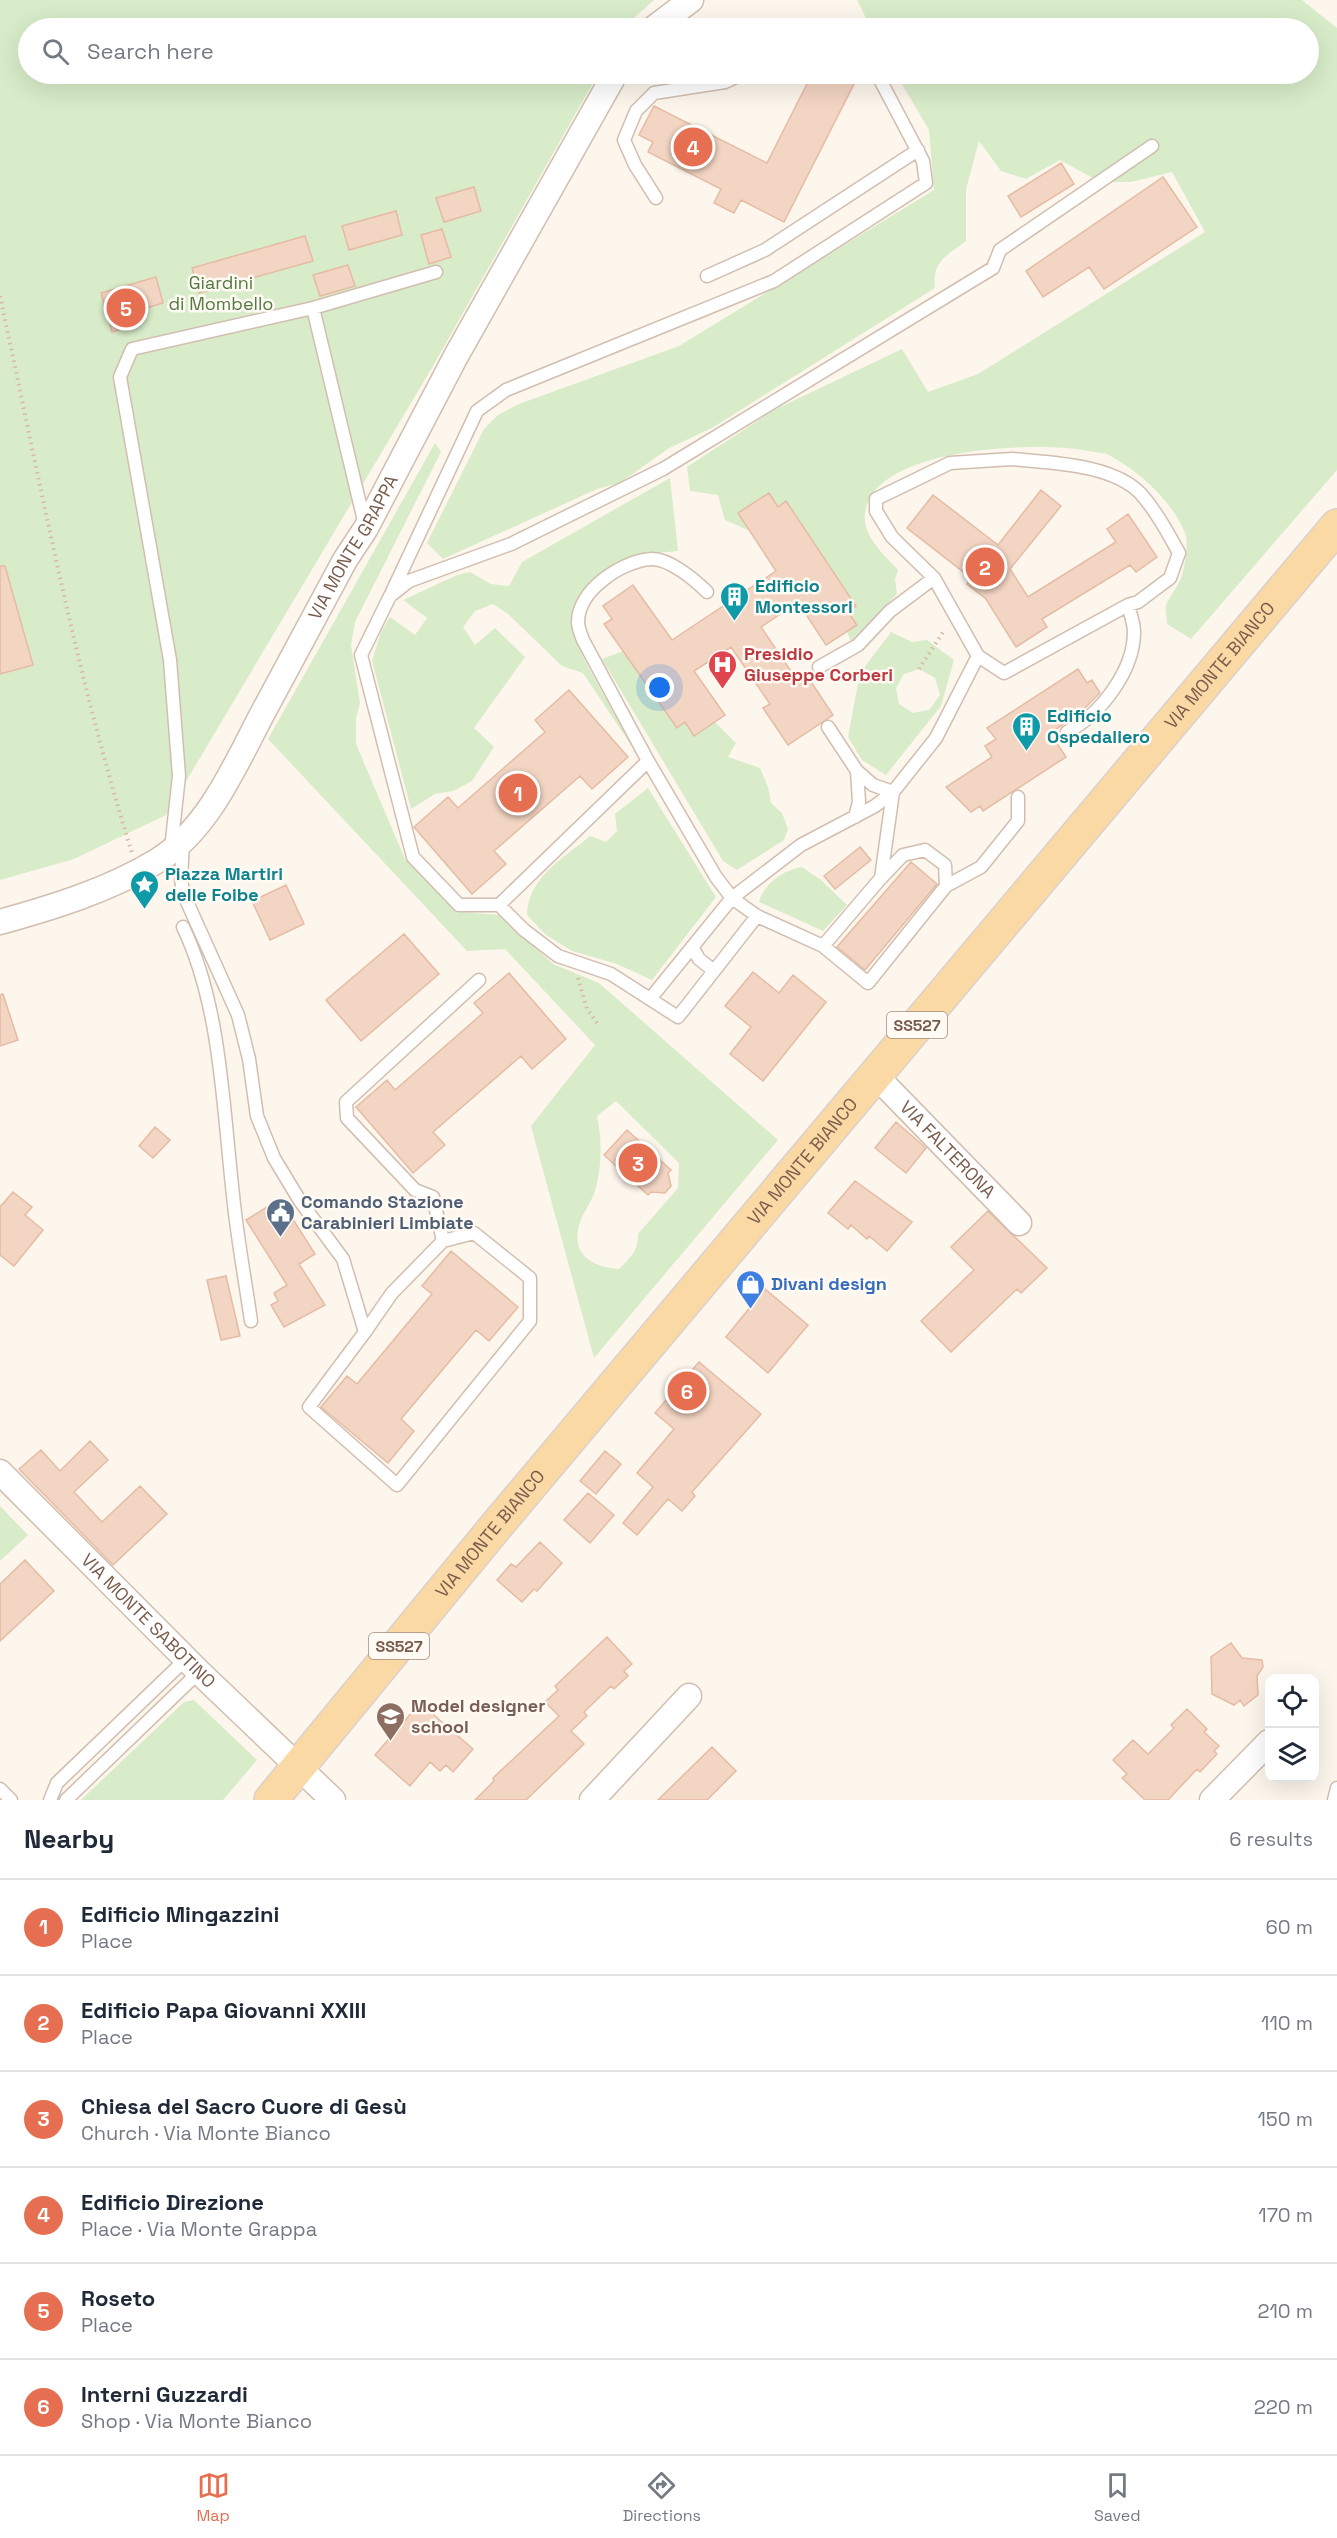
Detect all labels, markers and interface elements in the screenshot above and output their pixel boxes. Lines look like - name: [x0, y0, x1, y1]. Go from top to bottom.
- search box: [18, 18, 1319, 84]
- icon: search: [39, 35, 72, 68]
- text: Search here: [87, 37, 214, 65]
- pin: 4: [674, 124, 712, 170]
- park label: Giardini di Mombello: [169, 271, 274, 315]
- pin: 5: [106, 286, 146, 330]
- street label: VIA MONTE GRAPPA: [303, 471, 403, 624]
- pin: 2: [966, 544, 1004, 590]
- place label: Edificio Montessori: [755, 574, 853, 618]
- building icon: Edificio Montessori: [718, 580, 750, 622]
- street label: VIA MONTE BIANCO: [1159, 597, 1279, 734]
- place label: Presidio Giuseppe Corberi: [744, 642, 893, 686]
- hospital icon: Presidio Giuseppe Corberi: [707, 648, 739, 690]
- your location: [645, 673, 674, 702]
- place label: Edificio Ospedaliero: [1047, 704, 1150, 748]
- building icon: Edificio Ospedaliero: [1010, 710, 1042, 752]
- pin: 1: [498, 770, 538, 816]
- place label: Piazza Martiri delle Foibe: [165, 862, 283, 906]
- place icon: Piazza Martiri delle Foibe: [128, 868, 160, 910]
- road number: SS527: [887, 1012, 947, 1038]
- street label: VIA MONTE BIANCO: [742, 1093, 862, 1230]
- street label: VIA FALTERONA: [895, 1096, 1001, 1203]
- pin: 3: [618, 1140, 658, 1186]
- place label: Comando Stazione Carabinieri Limbiate: [301, 1190, 474, 1234]
- public building icon: Comando Stazione Carabinieri Limbiate: [264, 1196, 296, 1238]
- shop icon: Divani design: [734, 1268, 766, 1310]
- place label: Divani design: [771, 1272, 887, 1295]
- pin: 6: [668, 1368, 706, 1414]
- street label: VIA MONTE BIANCO: [430, 1465, 550, 1602]
- street label: VIA MONTE SABOTINO: [76, 1548, 221, 1693]
- road number: SS527: [369, 1633, 429, 1659]
- map controls: [1265, 1674, 1319, 1782]
- button: locate: [1265, 1674, 1319, 1728]
- place label: Model designer school: [411, 1694, 545, 1738]
- school or university icon: Model designer school: [374, 1700, 406, 1742]
- button: layers: [1265, 1728, 1319, 1782]
- text: Nearby: [24, 1822, 114, 1856]
- text: 6 results: [1229, 1826, 1313, 1852]
- text: Edificio Mingazzini: [81, 1900, 279, 1928]
- text: 1: [39, 1914, 48, 1940]
- text: 60 m: [1266, 1914, 1313, 1940]
- text: Place: [81, 1928, 133, 1954]
- text: Edificio Papa Giovanni XXIII: [81, 1996, 366, 2024]
- text: 2: [38, 2010, 49, 2036]
- text: 110 m: [1261, 2010, 1313, 2036]
- text: Place: [81, 2024, 133, 2050]
- text: Chiesa del Sacro Cuore di Gesù: [81, 2092, 407, 2120]
- text: 3: [37, 2106, 50, 2132]
- text: 150 m: [1258, 2106, 1313, 2132]
- text: Church · Via Monte Bianco: [81, 2120, 331, 2146]
- text: Edificio Direzione: [81, 2188, 264, 2216]
- text: 4: [37, 2202, 50, 2228]
- text: 170 m: [1258, 2202, 1313, 2228]
- text: Place · Via Monte Grappa: [81, 2216, 317, 2242]
- text: Roseto: [81, 2284, 155, 2312]
- text: 5: [38, 2298, 50, 2324]
- text: 210 m: [1257, 2298, 1313, 2324]
- text: Place: [81, 2312, 133, 2338]
- text: Interni Guzzardi: [81, 2380, 248, 2408]
- text: 6: [37, 2394, 50, 2420]
- text: 220 m: [1254, 2394, 1313, 2420]
- text: Shop · Via Monte Bianco: [81, 2408, 312, 2434]
- tab: Map: [196, 2469, 230, 2526]
- tab: Directions: [623, 2469, 701, 2526]
- tab: Saved: [1094, 2469, 1141, 2526]

